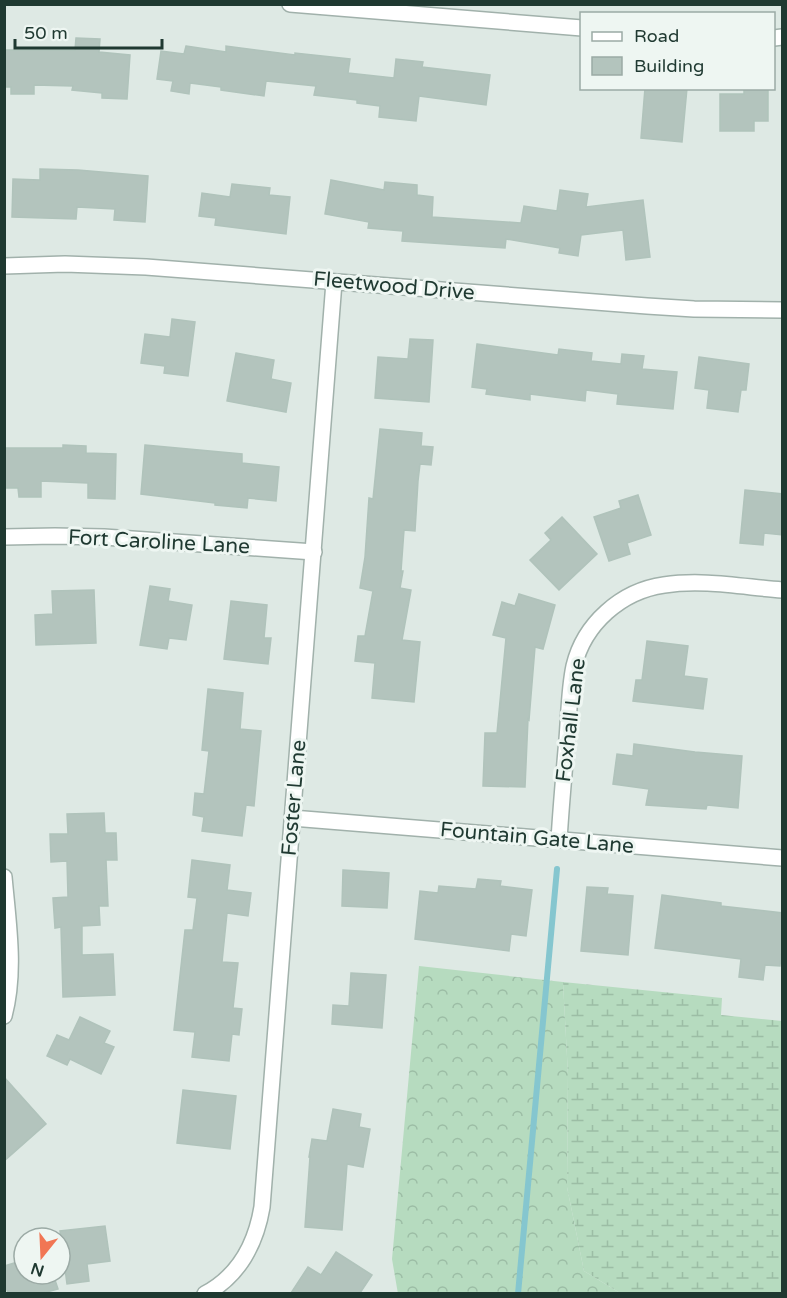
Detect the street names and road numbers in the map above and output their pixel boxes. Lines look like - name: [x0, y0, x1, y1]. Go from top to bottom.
- street label: Fleetwood Drive: [312, 266, 476, 306]
- street label: Fort Caroline Lane: [67, 525, 251, 559]
- street label: Foxhall Lane: [551, 656, 591, 783]
- street label: Foster Lane: [276, 739, 312, 857]
- street label: Fountain Gate Lane: [439, 817, 635, 859]

